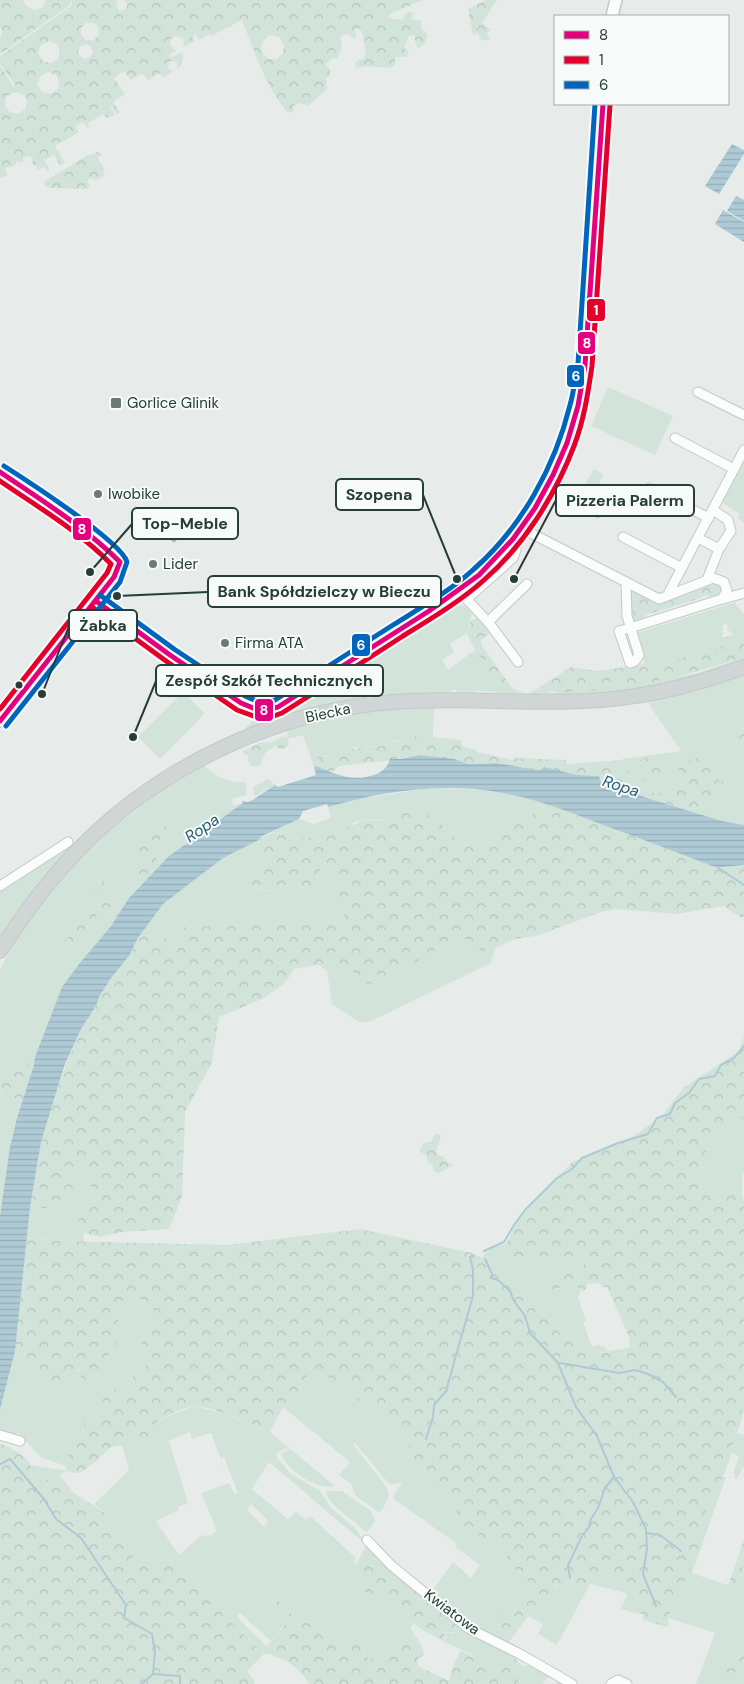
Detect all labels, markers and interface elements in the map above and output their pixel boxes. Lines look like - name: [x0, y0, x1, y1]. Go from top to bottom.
- legend: [554, 15, 729, 105]
- text: 8: [599, 25, 608, 45]
- text: 1: [599, 50, 604, 70]
- text: 6: [599, 75, 608, 95]
- line badge: 1: [586, 298, 606, 322]
- text: 1: [593, 301, 599, 319]
- line badge: 8: [577, 331, 596, 355]
- text: 8: [583, 334, 592, 352]
- line badge: 6: [566, 364, 585, 388]
- text: 6: [572, 367, 581, 385]
- place label: Gorlice Glinik: [127, 393, 219, 413]
- marker: Gorlice Glinik: [109, 396, 123, 410]
- callout: Szopena: [336, 479, 423, 510]
- place label: Iwobike: [108, 484, 160, 504]
- text: Szopena: [346, 484, 412, 505]
- callout: Pizzeria Palerm: [556, 485, 694, 516]
- marker: Iwobike: [92, 488, 104, 500]
- text: Pizzeria Palerm: [566, 490, 684, 511]
- callout: Top-Meble: [132, 508, 238, 539]
- text: Top-Meble: [142, 513, 228, 534]
- line badge: 8: [72, 517, 92, 541]
- text: 8: [78, 520, 87, 538]
- place label: Lider: [163, 554, 198, 574]
- marker: Lider: [147, 558, 159, 570]
- callout: Bank Spółdzielczy w Bieczu: [208, 576, 441, 607]
- text: Bank Spółdzielczy w Bieczu: [217, 581, 431, 602]
- callout: Żabka: [69, 610, 137, 641]
- text: Żabka: [79, 615, 127, 636]
- place label: Firma ATA: [235, 633, 304, 653]
- line badge: 6: [351, 633, 371, 657]
- text: 6: [357, 636, 366, 654]
- marker: Firma ATA: [219, 637, 231, 649]
- callout: Zespół Szkół Technicznych: [156, 665, 383, 696]
- text: Zespół Szkół Technicznych: [165, 670, 373, 691]
- unlabelled marker: [14, 680, 24, 690]
- line badge: 8: [254, 698, 274, 722]
- street label: Biecka: [304, 698, 352, 728]
- text: 8: [260, 701, 269, 719]
- water label: Ropa: [600, 770, 642, 802]
- water label: Ropa: [181, 809, 224, 847]
- street label: Kwiatowa: [420, 1584, 484, 1640]

